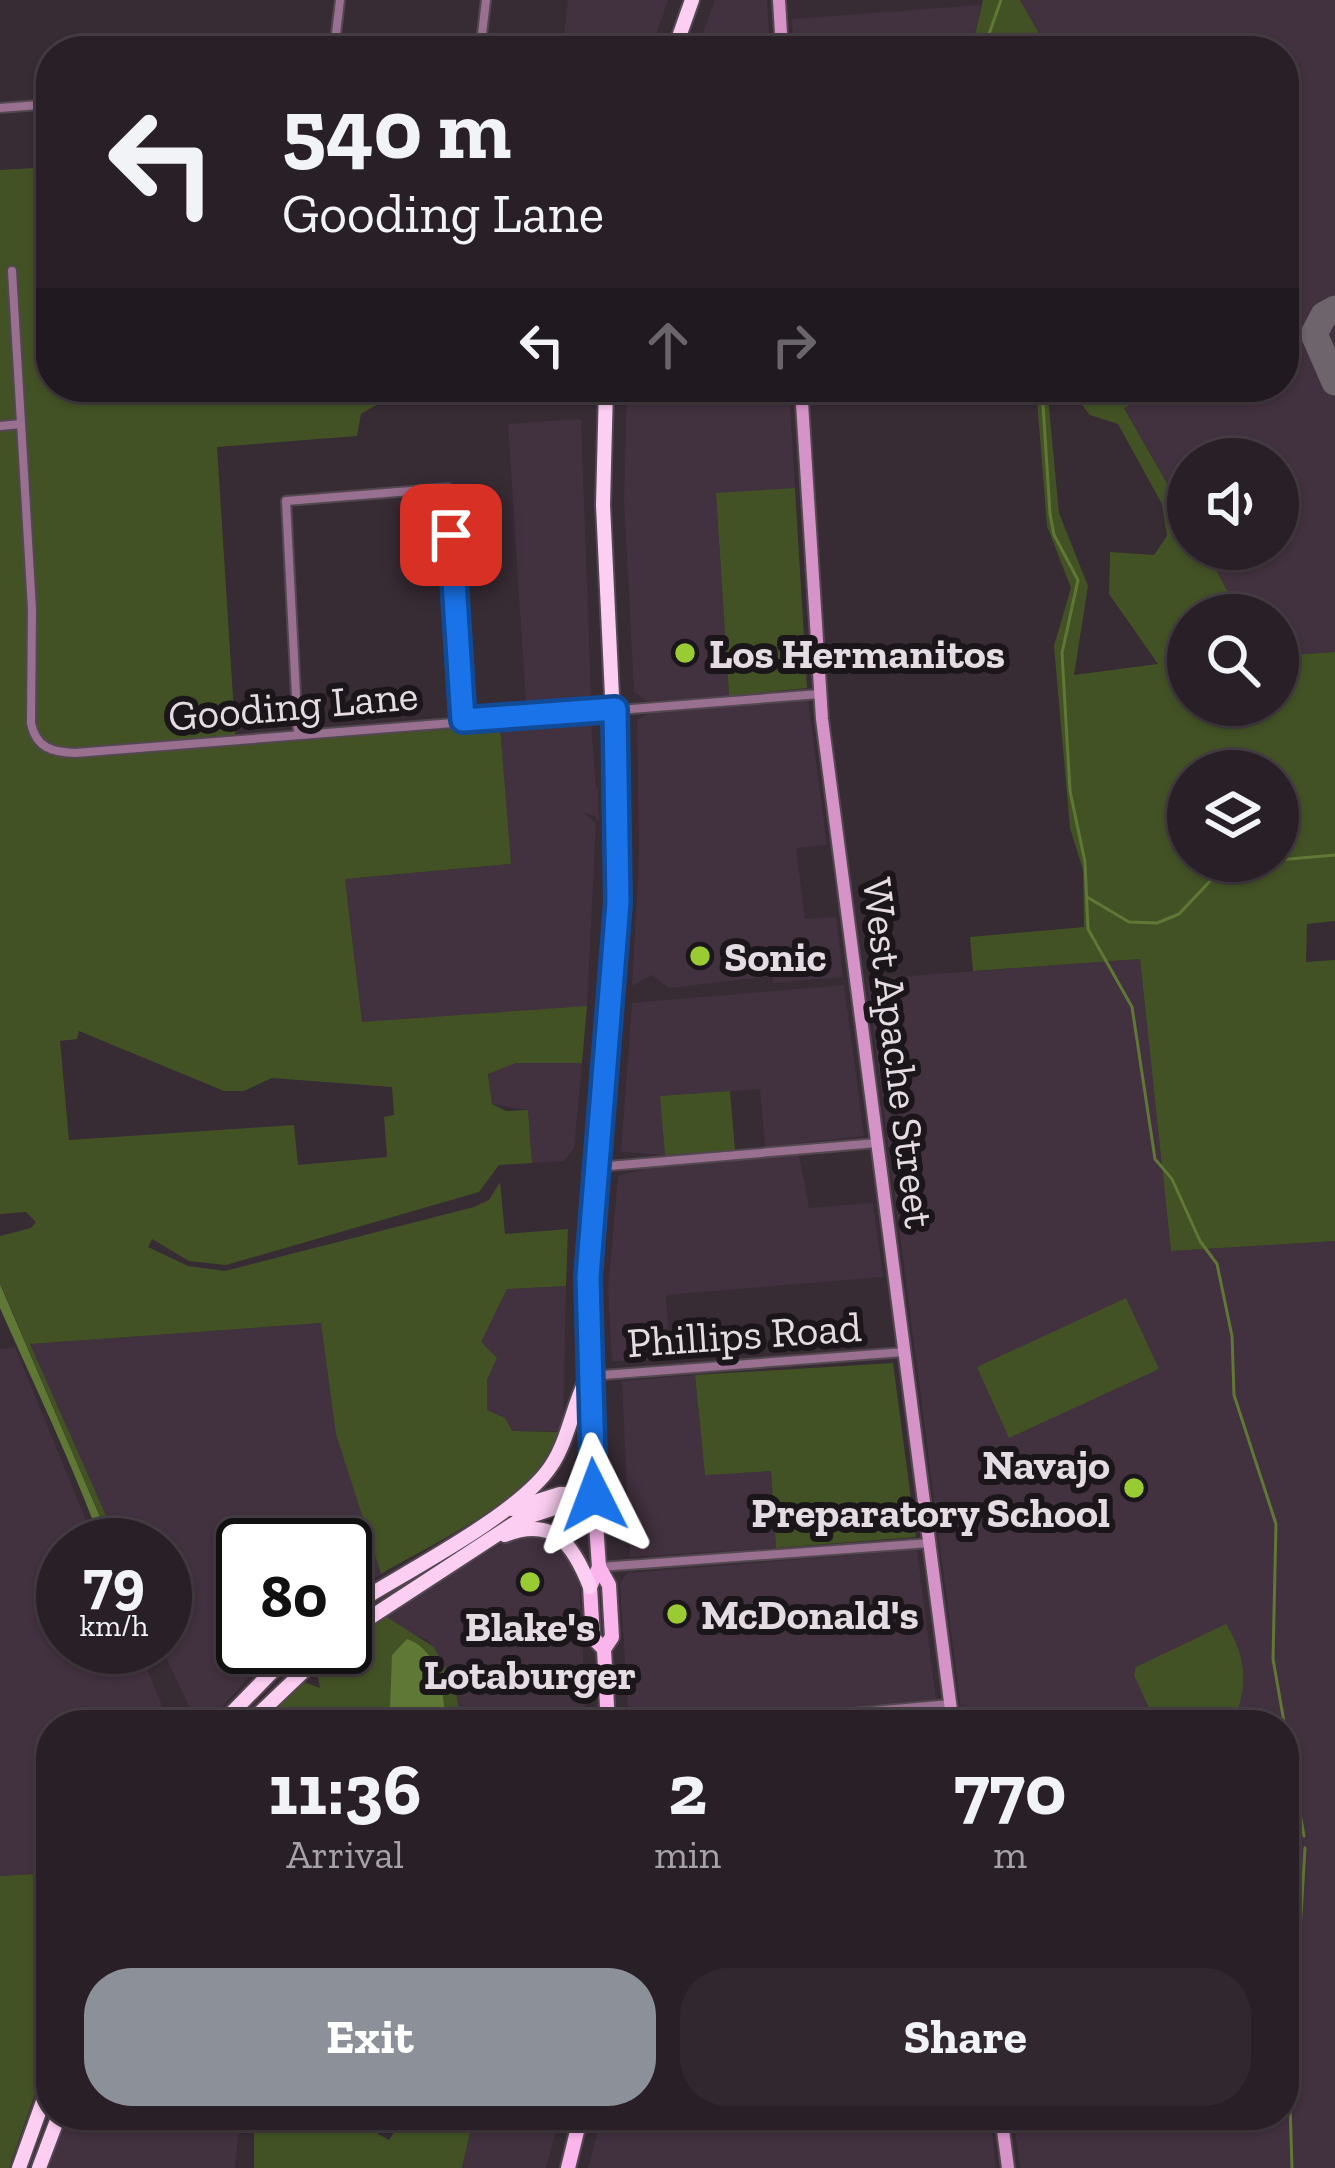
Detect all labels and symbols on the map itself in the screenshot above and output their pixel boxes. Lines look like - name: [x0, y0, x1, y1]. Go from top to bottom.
- pin: [400, 484, 502, 586]
- place label: Los Hermanitos: [709, 628, 1005, 679]
- marker: Los Hermanitos: [672, 640, 698, 666]
- street label: Gooding Lane: [166, 669, 420, 742]
- street label: West Apache Street: [852, 875, 945, 1232]
- place label: Sonic: [724, 931, 827, 982]
- marker: Sonic: [687, 943, 713, 969]
- street label: Phillips Road: [625, 1301, 863, 1368]
- position arrow: [531, 1432, 657, 1558]
- place label: Navajo Preparatory School: [751, 1439, 1110, 1538]
- marker: Navajo Preparatory School: [1121, 1475, 1147, 1501]
- speed limit sign: 80: [216, 1518, 372, 1674]
- marker: Blake's Lotaburger: [517, 1569, 543, 1595]
- place label: McDonald's: [701, 1589, 919, 1640]
- place label: Blake's Lotaburger: [424, 1601, 636, 1700]
- marker: McDonald's: [664, 1601, 690, 1627]

